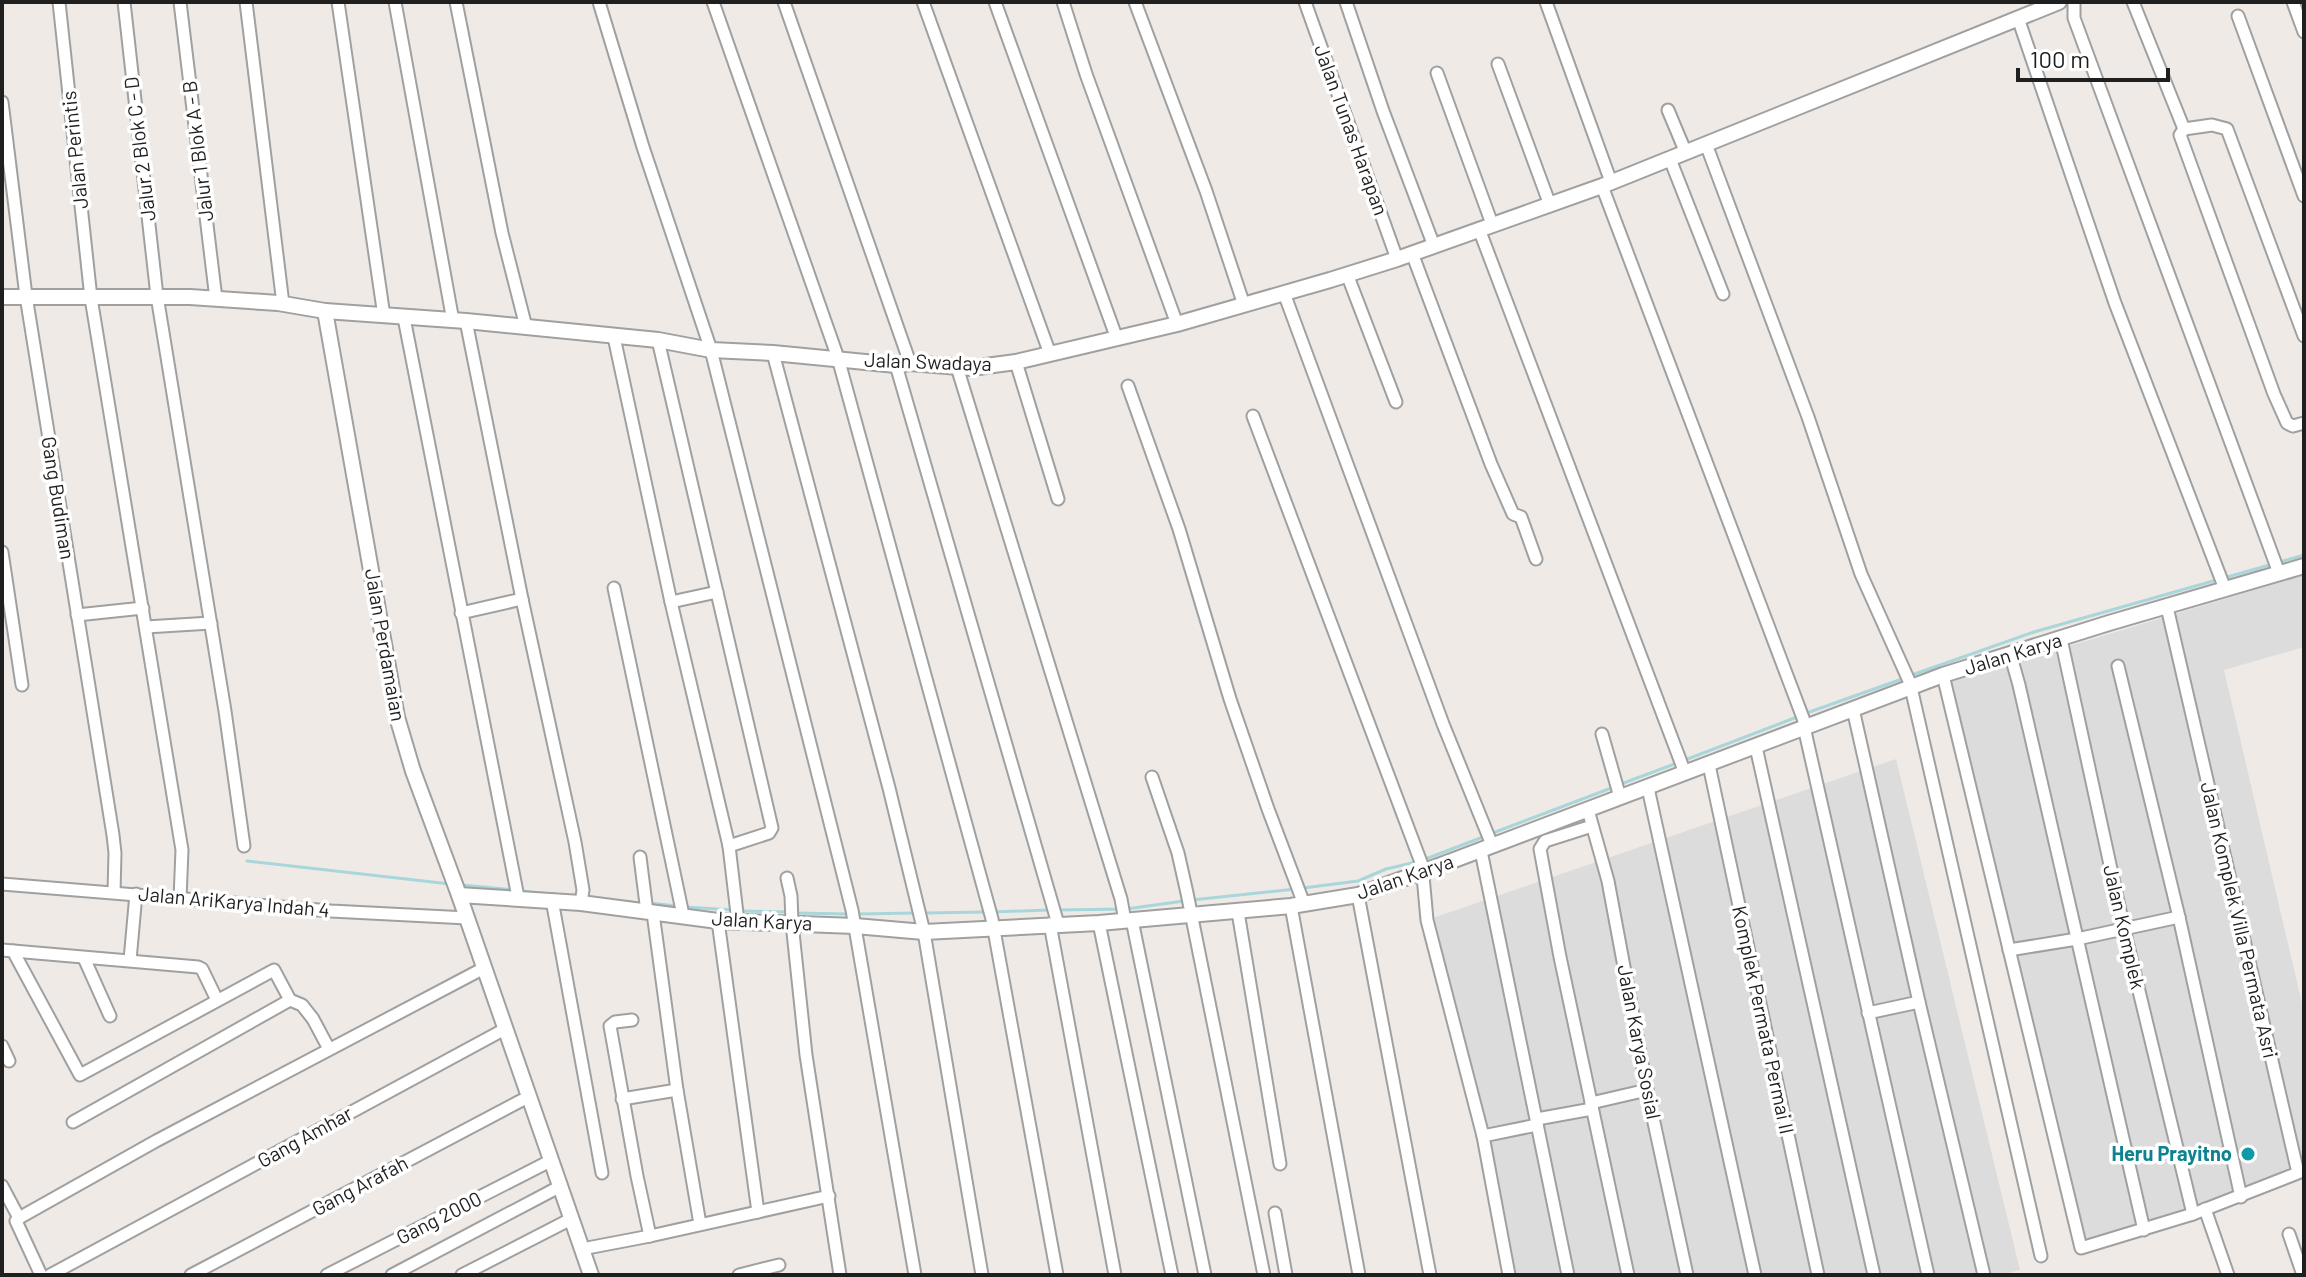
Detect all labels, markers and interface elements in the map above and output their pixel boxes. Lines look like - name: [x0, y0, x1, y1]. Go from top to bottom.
- scale bar: [2018, 32, 2168, 82]
- street label: Jalan Tunas Harapan: [1310, 41, 1394, 218]
- text: 100 m: [2030, 44, 2090, 73]
- street label: Jalur 2 Blok C - D: [118, 75, 160, 223]
- street label: Jalur 1 Blok A - B: [176, 79, 218, 223]
- street label: Jalan Perintis: [56, 90, 92, 210]
- street label: Jalan Swadaya: [864, 347, 992, 375]
- street label: Gang Budiman: [37, 435, 81, 561]
- street label: Jalan Perdamaian: [361, 567, 411, 723]
- street label: Jalan Karya: [1961, 627, 2064, 679]
- street label: Jalan Komplek Villa Permata Asri: [2196, 779, 2284, 1060]
- street label: Jalan Karya: [1353, 848, 1456, 904]
- street label: Jalan Komplek: [2099, 862, 2151, 991]
- street label: Jalan AriKarya Indah 4: [137, 881, 331, 921]
- street label: Komplek Permata Permai II: [1728, 903, 1800, 1136]
- street label: Jalan Karya: [711, 905, 813, 935]
- street label: Jalan Karya Sosial: [1613, 962, 1667, 1121]
- street label: Gang Amhar: [253, 1100, 356, 1172]
- place label: Heru Prayitno: [2111, 1141, 2232, 1165]
- marker: Heru Prayitno: [2239, 1145, 2257, 1163]
- street label: Gang Arafah: [307, 1150, 412, 1220]
- street label: Gang 2000: [392, 1185, 485, 1249]

